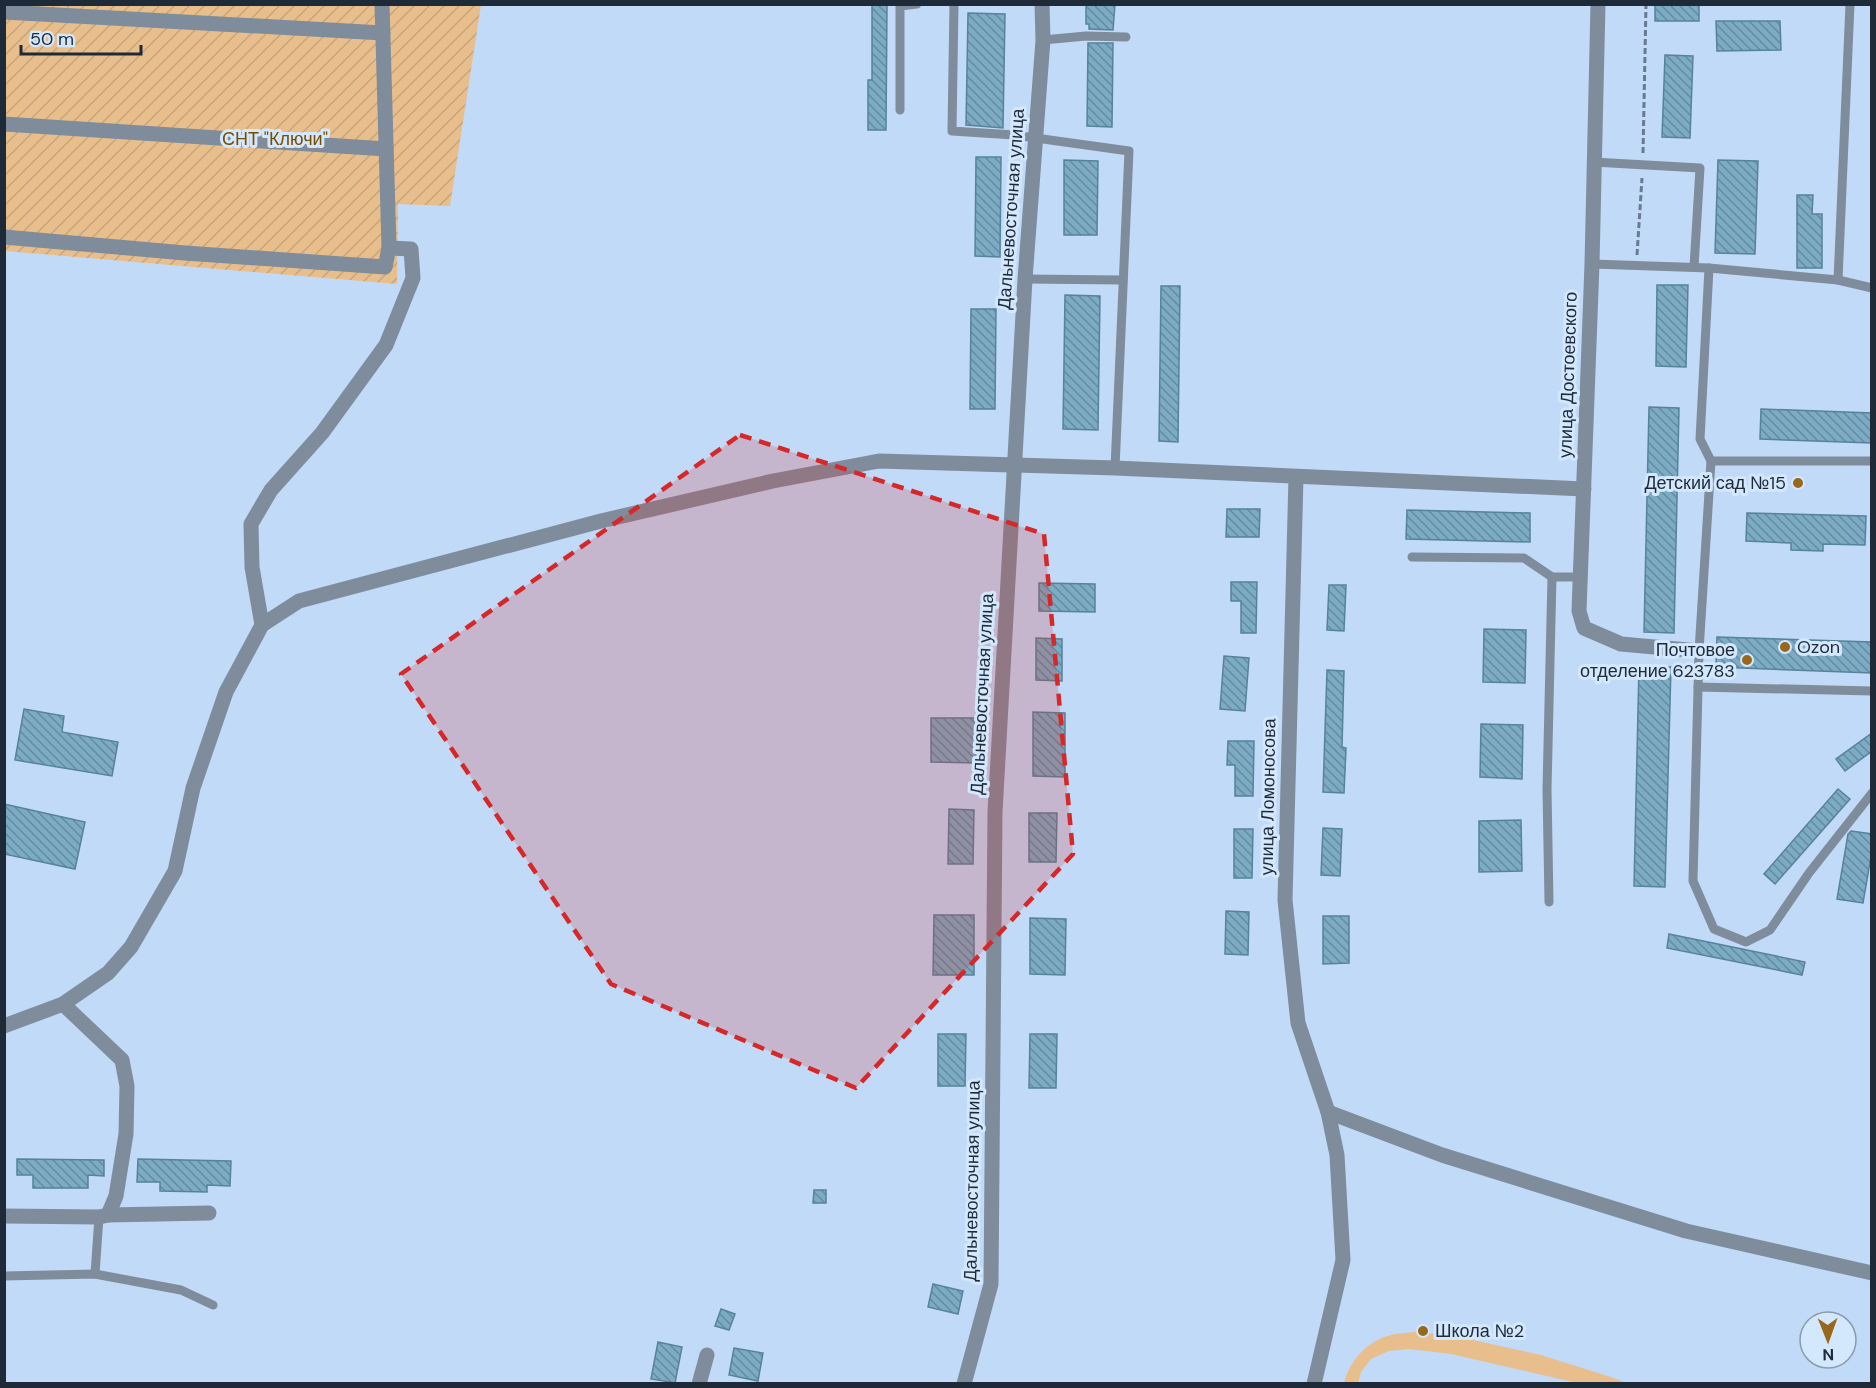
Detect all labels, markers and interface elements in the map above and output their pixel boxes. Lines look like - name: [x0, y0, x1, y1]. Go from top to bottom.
- scale bar: [21, 18, 141, 56]
- text: 50 m: [30, 27, 74, 51]
- street label: Дальневосточная улица: [992, 107, 1030, 310]
- park label: СНТ "Ключи": [222, 127, 328, 151]
- street label: улица Достоевского: [1553, 291, 1583, 459]
- place label: Детский сад №15: [1644, 471, 1786, 495]
- marker: Детский сад №15: [1791, 476, 1805, 490]
- street label: Дальневосточная улица: [965, 592, 999, 795]
- place label: Ozon: [1797, 635, 1840, 659]
- place label: Почтовое отделение 623783: [1580, 638, 1735, 683]
- marker: Ozon: [1778, 640, 1792, 654]
- marker: Почтовое отделение 623783: [1740, 653, 1754, 667]
- street label: улица Ломоносова: [1255, 717, 1281, 876]
- street label: Дальневосточная улица: [958, 1079, 986, 1282]
- north arrow: [1798, 1310, 1858, 1370]
- place label: Школа №2: [1435, 1319, 1524, 1343]
- marker: Школа №2: [1416, 1324, 1430, 1338]
- text: N: [1822, 1344, 1834, 1365]

